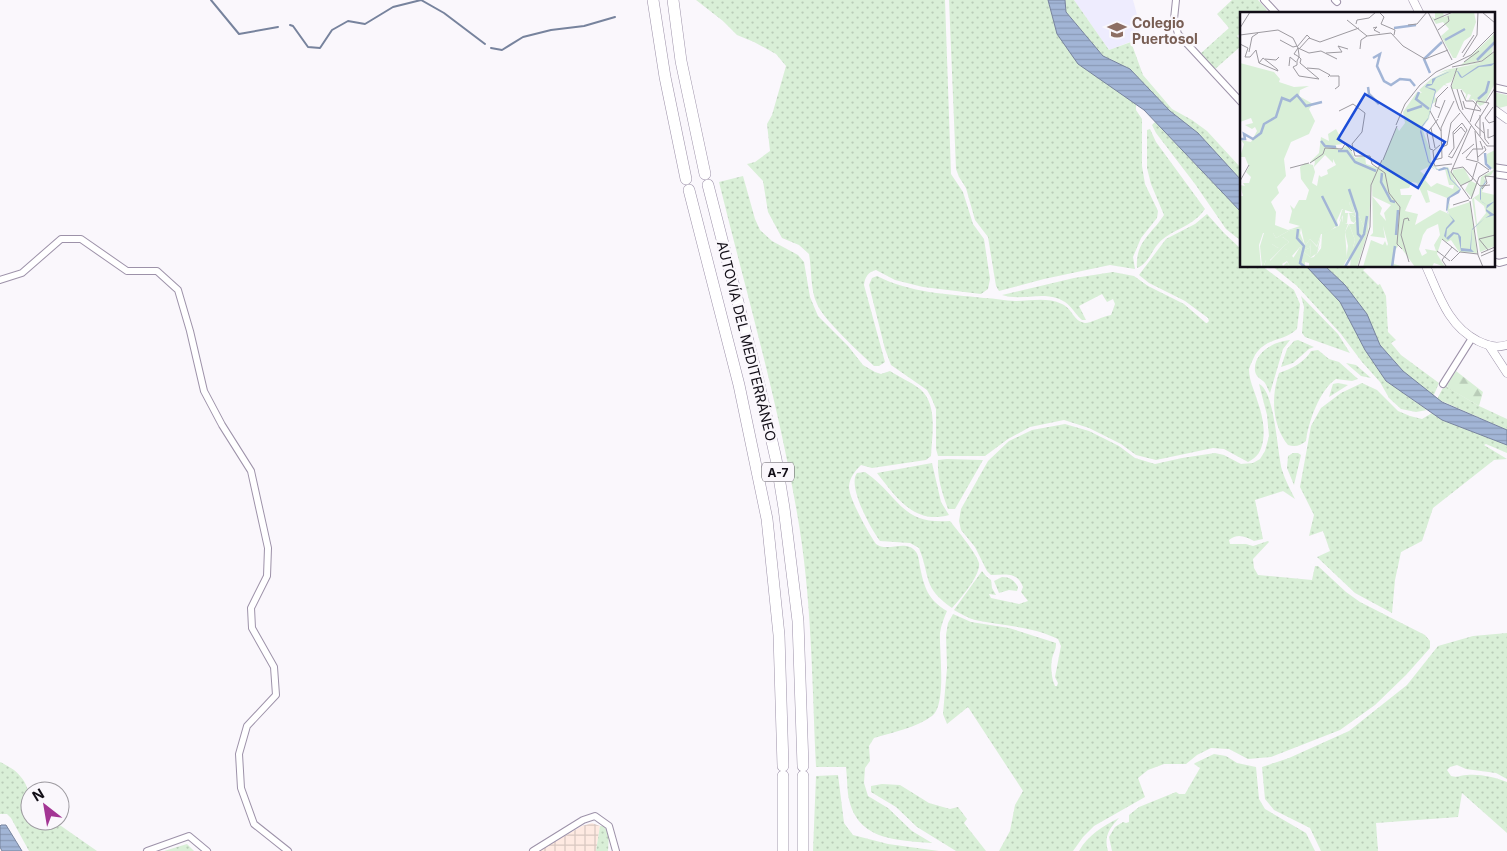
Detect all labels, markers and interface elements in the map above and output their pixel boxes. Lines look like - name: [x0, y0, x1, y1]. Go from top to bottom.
- inset map: [1240, 12, 1494, 268]
- place label: Colegio Puertosol: [1132, 14, 1198, 47]
- school or university icon: Colegio Puertosol: [1106, 19, 1128, 41]
- street label: AUTOVÍA DEL MEDITERRÁNEO: [714, 239, 780, 443]
- road number: A-7: [762, 462, 794, 482]
- north arrow: [20, 781, 70, 831]
- text: N: [29, 784, 47, 804]

